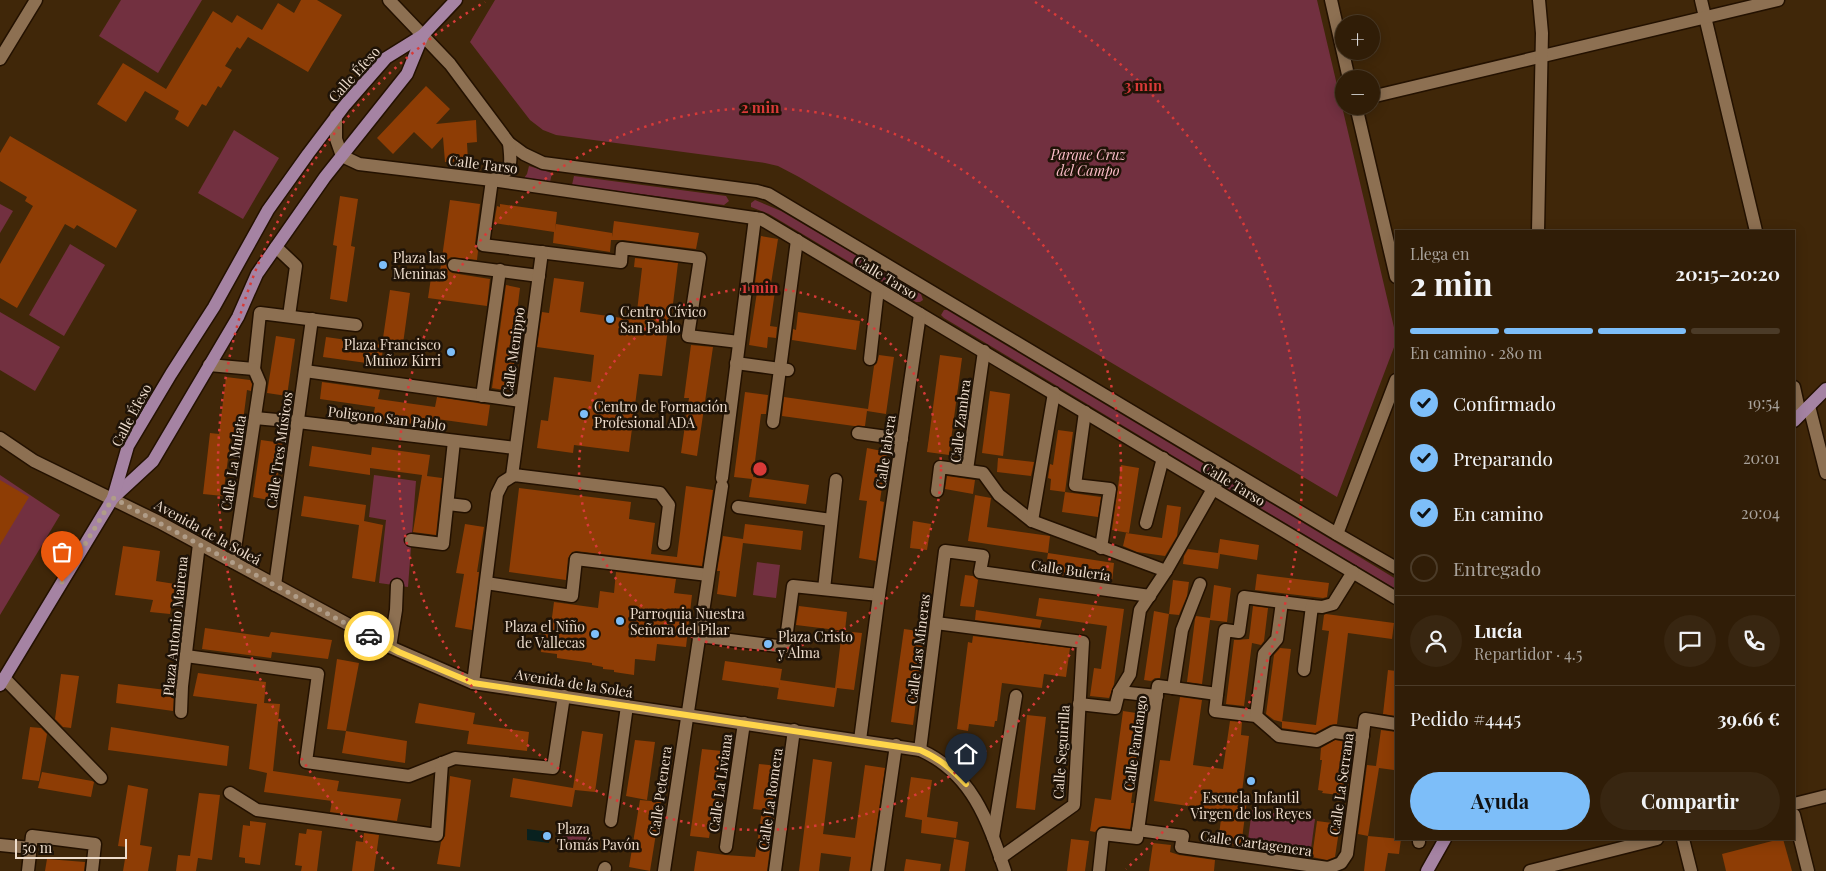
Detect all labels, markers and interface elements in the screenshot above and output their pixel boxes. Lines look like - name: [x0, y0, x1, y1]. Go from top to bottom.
- map controls: [1335, 15, 1380, 115]
- button: +: [1335, 15, 1380, 60]
- street label: Calle Éfeso: [324, 42, 384, 106]
- button: −: [1335, 70, 1380, 115]
- text: 3 min: [1124, 75, 1163, 95]
- text: 2 min: [741, 97, 780, 117]
- park label: Parque Cruz del Campo: [1049, 145, 1126, 180]
- street label: Calle Tarso: [447, 150, 519, 178]
- text: Llega en: [1410, 243, 1470, 264]
- place label: Plaza las Meninas: [393, 248, 446, 283]
- street label: Calle Tarso: [851, 251, 921, 303]
- marker: Plaza las Meninas: [377, 259, 389, 271]
- text: 20:15–20:20: [1675, 260, 1780, 286]
- text: 2 min: [1410, 261, 1493, 304]
- text: 1 min: [742, 277, 779, 297]
- place label: Centro Cívico San Pablo: [620, 302, 707, 337]
- street label: Calle Menippo: [497, 306, 529, 398]
- marker: Centro Cívico San Pablo: [604, 313, 616, 325]
- place label: Plaza Francisco Muñoz Kirri: [344, 335, 441, 370]
- text: En camino · 280 m: [1410, 342, 1542, 363]
- marker: Plaza Francisco Muñoz Kirri: [445, 346, 457, 358]
- street label: Calle Zambra: [945, 378, 975, 464]
- street label: Calle Éfeso: [106, 380, 156, 450]
- icon: check: [1410, 389, 1438, 417]
- text: Confirmado: [1453, 390, 1556, 416]
- street label: Calle Tres Músicos: [261, 391, 297, 509]
- text: 19:54: [1747, 392, 1780, 413]
- place label: Centro de Formación Profesional ADA: [594, 397, 728, 432]
- street label: Poligono San Pablo: [327, 401, 447, 435]
- marker: Centro de Formación Profesional ADA: [578, 408, 590, 420]
- street label: Calle La Mulata: [216, 414, 250, 512]
- street label: Calle Jabera: [870, 414, 900, 490]
- icon: check: [1410, 444, 1438, 472]
- text: Preparando: [1453, 445, 1553, 471]
- text: 20:01: [1743, 447, 1780, 468]
- street label: Calle Tarso: [1199, 458, 1269, 510]
- centre of rings: [751, 460, 769, 478]
- street label: Avenida de la Soleá: [150, 494, 265, 569]
- icon: check: [1410, 499, 1438, 527]
- text: En camino: [1453, 500, 1544, 526]
- text: 20:04: [1741, 502, 1780, 523]
- pin: [41, 531, 83, 582]
- icon: bag: [48, 538, 76, 566]
- street label: Plaza Antonio Mairena: [158, 555, 192, 697]
- street label: Calle Bulería: [1030, 555, 1112, 585]
- text: Entregado: [1453, 555, 1541, 581]
- street label: Calle Las Mineras: [902, 593, 934, 705]
- place label: Parroquia Nuestra Señora del Pilar: [630, 604, 745, 639]
- courier: [344, 611, 394, 661]
- marker: Parroquia Nuestra Señora del Pilar: [614, 615, 626, 627]
- button: person: [1410, 615, 1462, 667]
- button: chat: [1664, 615, 1716, 667]
- button: phone: [1728, 615, 1780, 667]
- place label: Plaza el Niño de Vallecas: [505, 617, 585, 652]
- text: Lucía: [1474, 617, 1522, 643]
- icon: car: [355, 622, 383, 650]
- place label: Plaza Cristo y Alma: [777, 627, 853, 662]
- marker: Plaza el Niño de Vallecas: [589, 628, 601, 640]
- marker: Plaza Cristo y Alma: [762, 638, 774, 650]
- text: Repartidor · 4.5: [1474, 643, 1582, 664]
- street label: Avenida de la Soleá: [513, 664, 634, 702]
- street label: Calle Fandango: [1119, 694, 1151, 792]
- street label: Calle Seguirilla: [1048, 704, 1074, 800]
- text: Pedido #4445: [1410, 705, 1521, 731]
- text: 39.66 €: [1717, 705, 1780, 731]
- street label: Calle La Serrana: [1324, 732, 1358, 836]
- street label: Calle La Liviana: [704, 733, 736, 833]
- pin: [945, 733, 987, 784]
- icon: home: [952, 740, 980, 768]
- street label: Calle Petenera: [644, 745, 676, 837]
- street label: Calle La Romera: [753, 747, 787, 851]
- button: Ayuda: [1410, 772, 1590, 830]
- button: Compartir: [1600, 772, 1780, 830]
- marker: Escuela Infantil Virgen de los Reyes: [1245, 775, 1257, 787]
- place label: Escuela Infantil Virgen de los Reyes: [1190, 788, 1311, 823]
- place label: Plaza Tomás Pavón: [557, 819, 640, 854]
- street label: Calle Cartagenera: [1199, 826, 1313, 860]
- marker: Plaza Tomás Pavón: [541, 830, 553, 842]
- scale bar: [15, 836, 128, 859]
- text: 50 m: [22, 838, 52, 857]

